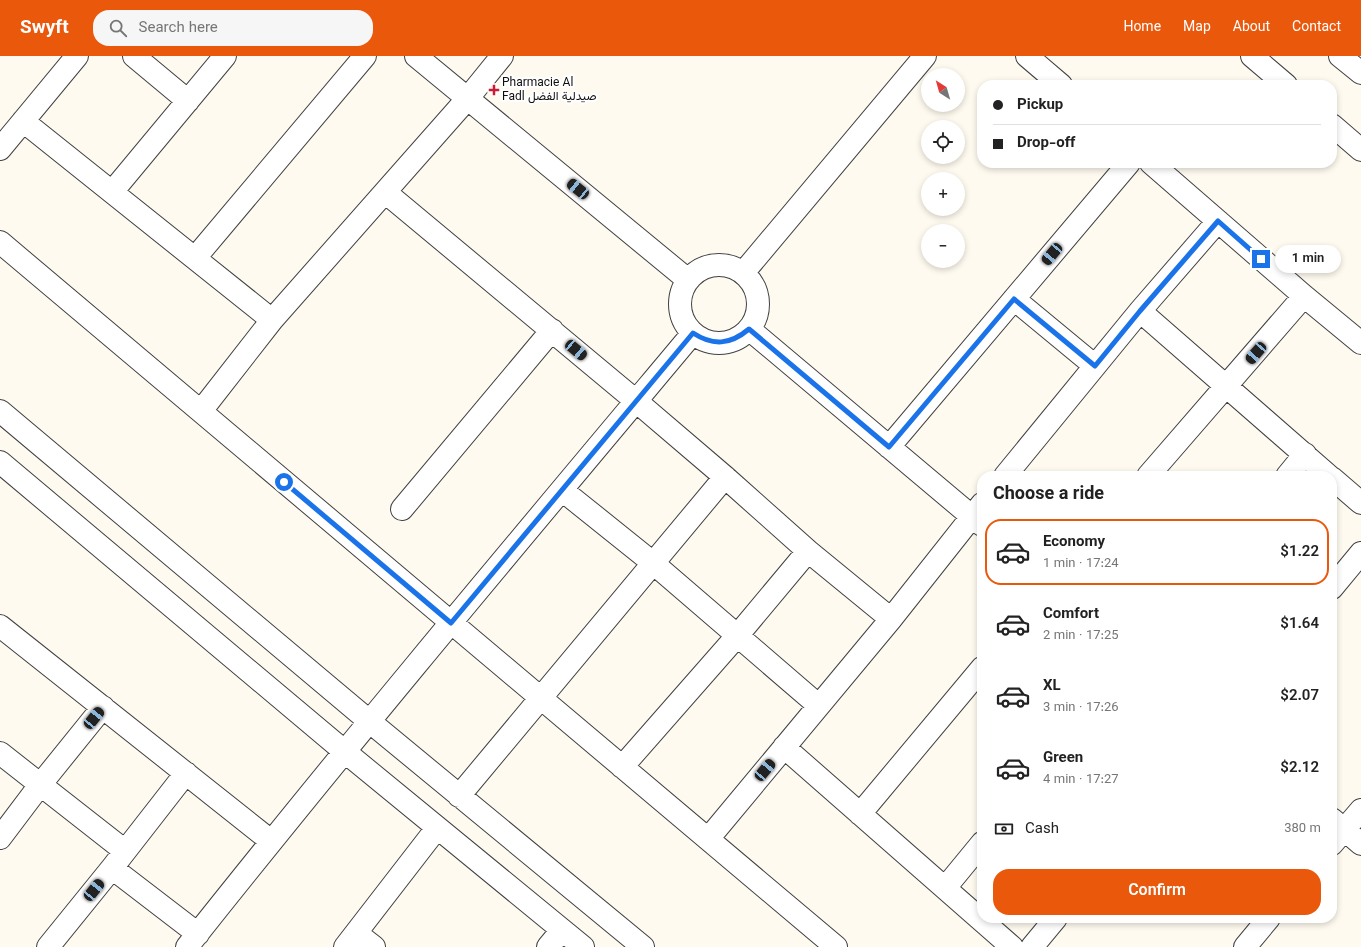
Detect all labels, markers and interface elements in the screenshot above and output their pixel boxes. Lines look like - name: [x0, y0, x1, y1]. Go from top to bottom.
- search box: [93, 10, 373, 46]
- text: Swyft: [20, 14, 69, 43]
- icon: search: [107, 17, 129, 39]
- text: Search here: [139, 17, 218, 40]
- text: Home: [1123, 17, 1161, 39]
- text: Map: [1183, 17, 1211, 39]
- text: About: [1233, 17, 1270, 39]
- text: Contact: [1292, 17, 1341, 39]
- north arrow: [921, 68, 965, 112]
- map controls: [921, 68, 965, 268]
- place label: Pharmacie Al Fadl صيدلية الفضل: [502, 74, 596, 106]
- marker: Pharmacie Al Fadl صيدلية الفضل: [489, 85, 499, 95]
- text: Pickup: [1017, 94, 1063, 117]
- button: locate: [921, 120, 965, 164]
- text: Drop-off: [1017, 132, 1075, 155]
- button: +: [921, 172, 965, 216]
- car: [565, 177, 591, 201]
- button: −: [921, 224, 965, 268]
- car: [1040, 241, 1064, 267]
- callout: 1 min: [1275, 245, 1341, 273]
- text: 1 min: [1292, 249, 1324, 269]
- route end: [1252, 250, 1270, 268]
- car: [563, 338, 589, 362]
- car: [1244, 340, 1268, 366]
- route start: [275, 473, 293, 491]
- text: Choose a ride: [993, 481, 1104, 509]
- text: Economy: [1043, 531, 1105, 554]
- icon: car: [995, 534, 1031, 570]
- text: $1.22: [1280, 541, 1319, 564]
- text: 1 min · 17:24: [1043, 554, 1119, 574]
- text: Comfort: [1043, 603, 1099, 626]
- icon: car: [995, 606, 1031, 642]
- text: $1.64: [1280, 613, 1319, 636]
- text: 2 min · 17:25: [1043, 626, 1119, 646]
- text: XL: [1043, 675, 1061, 698]
- icon: car: [995, 678, 1031, 714]
- text: $2.07: [1280, 685, 1319, 708]
- text: 3 min · 17:26: [1043, 698, 1119, 718]
- car: [82, 705, 106, 731]
- text: Green: [1043, 747, 1083, 770]
- icon: car: [995, 750, 1031, 786]
- car: [753, 757, 777, 783]
- text: $2.12: [1280, 757, 1319, 780]
- text: 4 min · 17:27: [1043, 770, 1119, 790]
- icon: cash: [993, 818, 1015, 840]
- text: Cash: [1025, 818, 1059, 841]
- text: 380 m: [1284, 819, 1321, 839]
- button: Confirm: [993, 869, 1321, 915]
- car: [82, 877, 106, 903]

